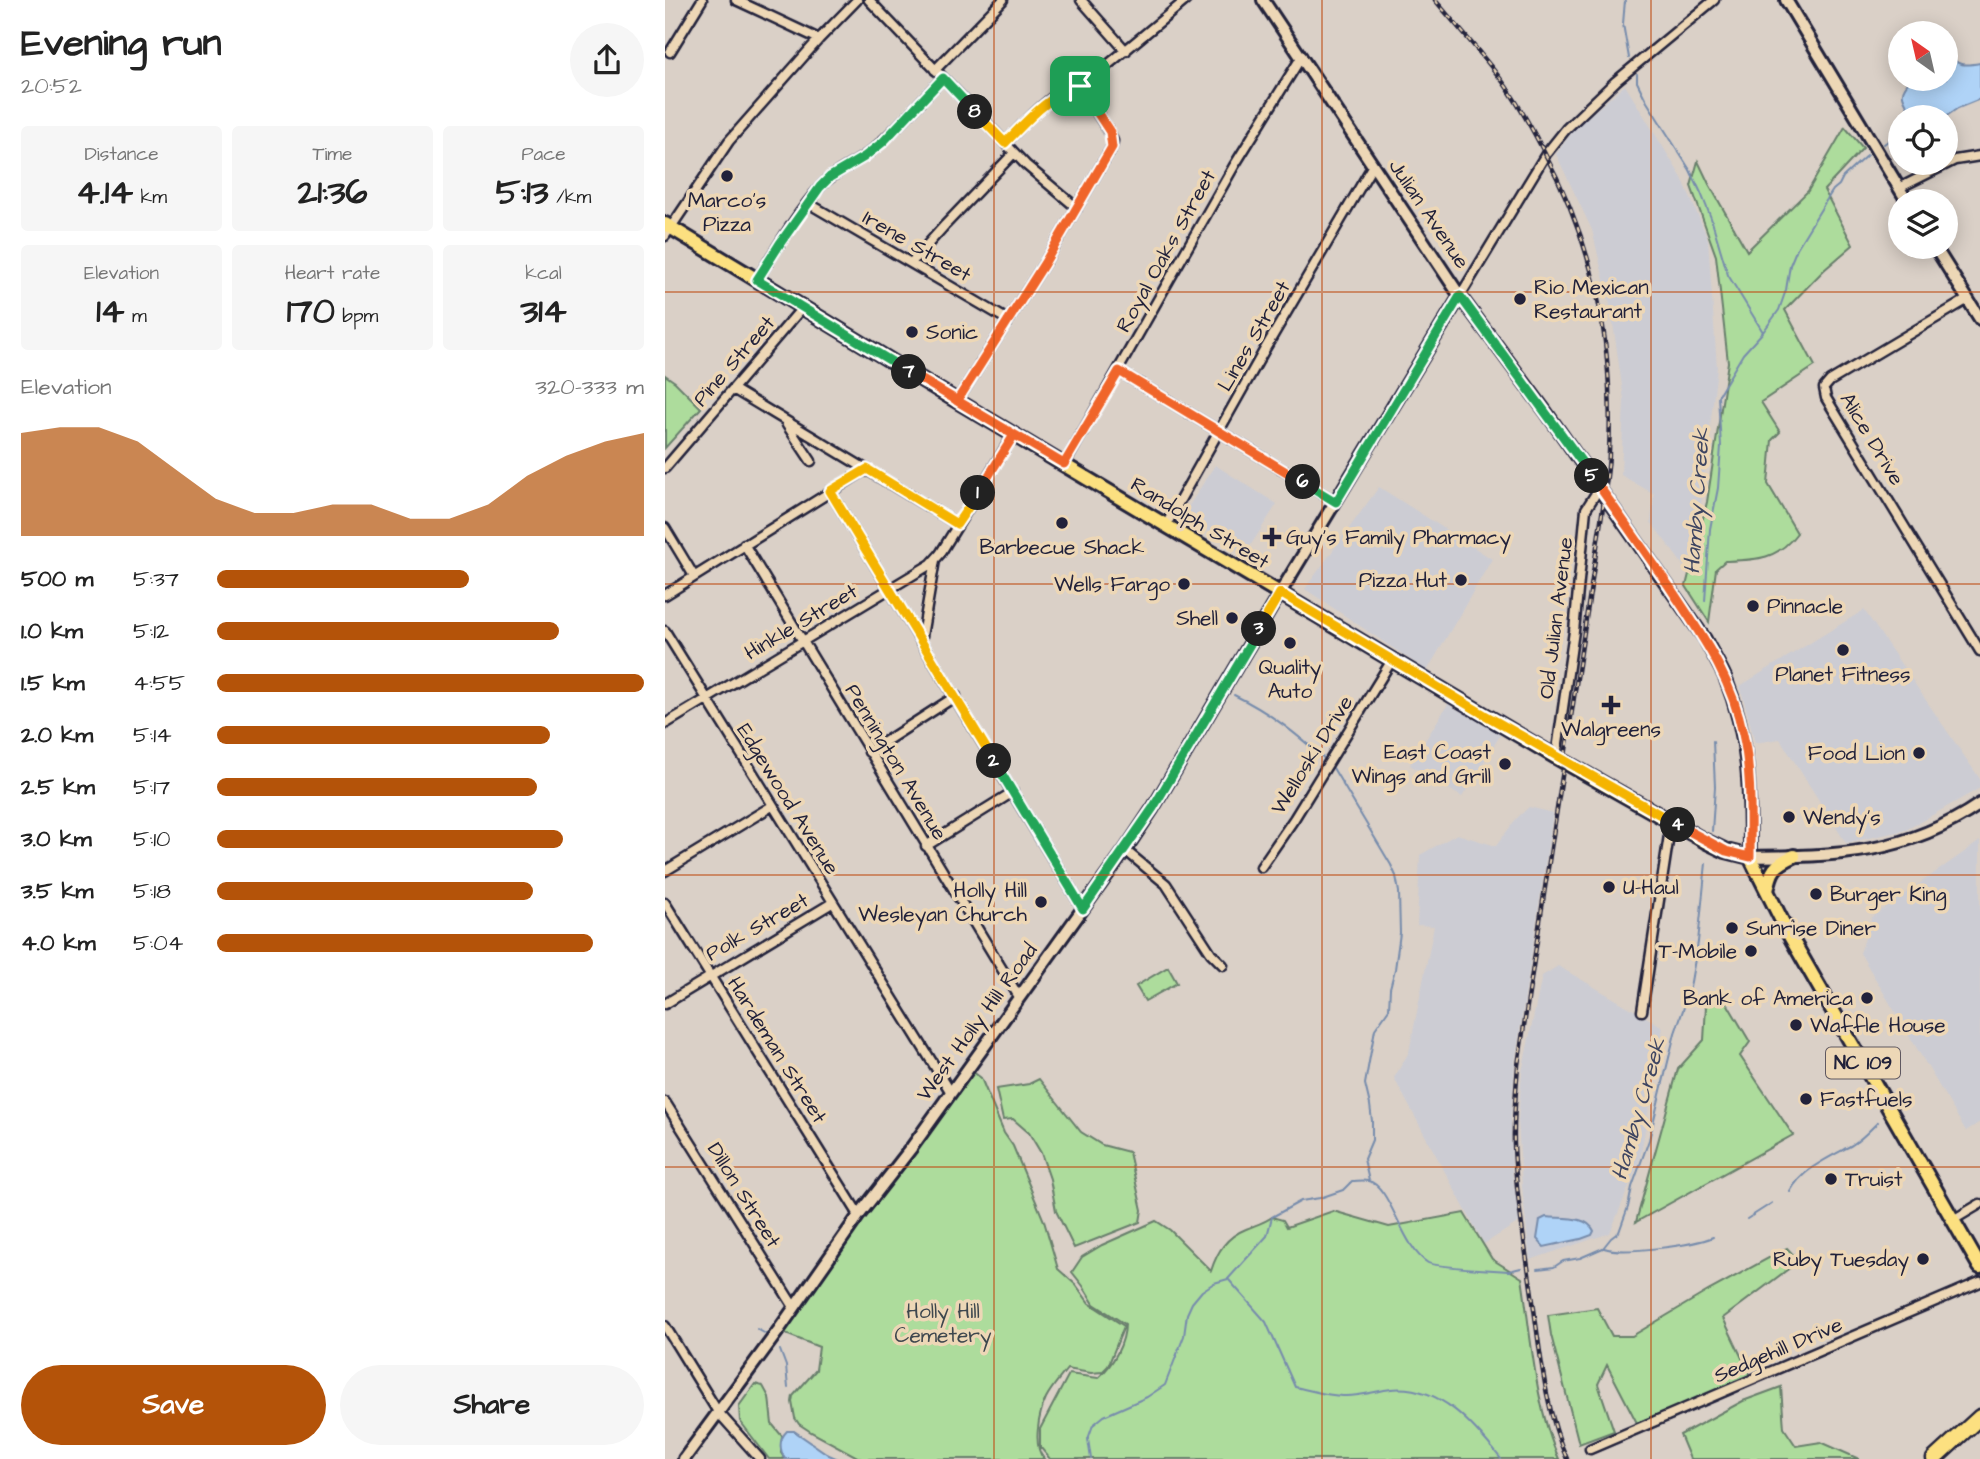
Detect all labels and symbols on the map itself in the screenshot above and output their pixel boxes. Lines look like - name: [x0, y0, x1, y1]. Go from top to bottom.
- north arrow: [1888, 21, 1958, 91]
- pin: [1050, 56, 1110, 116]
- pin: 8: [957, 94, 993, 130]
- street label: Julian Avenue: [1382, 154, 1476, 274]
- street label: Royal Oaks Street: [1109, 164, 1225, 339]
- marker: Marco's Pizza: [719, 168, 735, 184]
- place label: Marco's Pizza: [688, 186, 766, 239]
- street label: Irene Street: [857, 203, 977, 289]
- place label: Rio Mexican Restaurant: [1534, 273, 1649, 326]
- street label: Lines Street: [1211, 275, 1298, 397]
- marker: Rio Mexican Restaurant: [1512, 291, 1528, 307]
- street label: Pine Street: [686, 309, 782, 413]
- place label: Sonic: [926, 318, 978, 347]
- marker: Sonic: [904, 324, 920, 340]
- pin: 7: [891, 354, 927, 390]
- street label: Alice Drive: [1833, 387, 1911, 491]
- water label: Hamby Creek: [1676, 426, 1719, 575]
- pin: 5: [1574, 458, 1609, 494]
- pin: 6: [1285, 464, 1321, 500]
- street label: Randolph Street: [1125, 470, 1275, 577]
- pin: 1: [961, 476, 995, 510]
- marker: Barbecue Shack: [1054, 515, 1070, 531]
- place label: Guy's Family Pharmacy: [1286, 523, 1511, 554]
- marker: Guy's Family Pharmacy: [1264, 529, 1280, 545]
- place label: Barbecue Shack: [980, 533, 1145, 562]
- street label: Old Julian Avenue: [1532, 536, 1580, 700]
- place label: Pizza Hut: [1359, 566, 1448, 595]
- place label: Wells Fargo: [1054, 570, 1170, 601]
- marker: Pizza Hut: [1453, 572, 1469, 588]
- marker: Wells Fargo: [1176, 576, 1192, 592]
- street label: Hinkle Street: [739, 577, 863, 667]
- place label: Pinnacle: [1767, 592, 1843, 621]
- marker: Pinnacle: [1745, 598, 1761, 614]
- place label: Shell: [1176, 604, 1218, 633]
- marker: Shell: [1224, 610, 1240, 626]
- pin: 3: [1241, 612, 1277, 646]
- marker: Quality Auto: [1282, 635, 1298, 651]
- marker: Planet Fitness: [1835, 642, 1851, 658]
- place label: Quality Auto: [1259, 653, 1322, 706]
- place label: Planet Fitness: [1775, 660, 1911, 689]
- street label: Pennington Avenue: [836, 678, 954, 847]
- street label: Welloski Drive: [1264, 690, 1360, 820]
- marker: Walgreens: [1603, 697, 1619, 713]
- place label: Walgreens: [1561, 715, 1661, 746]
- street label: Edgewood Avenue: [728, 718, 846, 881]
- place label: East Coast Wings and Grill: [1352, 738, 1492, 793]
- place label: Food Lion: [1808, 739, 1905, 768]
- pin: 2: [977, 744, 1011, 778]
- marker: Food Lion: [1911, 745, 1927, 761]
- marker: East Coast Wings and Grill: [1497, 756, 1513, 772]
- place label: Wendy's: [1803, 803, 1881, 834]
- pin: 4: [1661, 808, 1695, 842]
- marker: Wendy's: [1781, 809, 1797, 825]
- place label: U-Haul: [1623, 873, 1679, 902]
- place label: Holly Hill Wesleyan Church: [858, 876, 1028, 931]
- marker: U-Haul: [1601, 879, 1617, 895]
- place label: Burger King: [1830, 880, 1947, 911]
- street label: Polk Street: [700, 886, 814, 968]
- marker: Burger King: [1808, 886, 1824, 902]
- marker: Holly Hill Wesleyan Church: [1033, 894, 1049, 910]
- place label: Sunrise Diner: [1746, 914, 1876, 943]
- marker: Sunrise Diner: [1724, 920, 1740, 936]
- street label: West Holly Hill Road: [910, 937, 1046, 1108]
- place label: T-Mobile: [1659, 937, 1737, 966]
- marker: T-Mobile: [1743, 943, 1759, 959]
- street label: Hardeman Street: [720, 971, 834, 1129]
- place label: Bank of America: [1683, 984, 1853, 1013]
- marker: Bank of America: [1859, 990, 1875, 1006]
- place label: Waffle House: [1810, 1011, 1946, 1040]
- marker: Waffle House: [1788, 1017, 1804, 1033]
- water label: Hamby Creek: [1603, 1033, 1676, 1184]
- road number: NC 109: [1826, 1048, 1900, 1078]
- place label: Fastfuels: [1820, 1085, 1913, 1114]
- marker: Fastfuels: [1798, 1091, 1814, 1107]
- street label: Dillon Street: [700, 1137, 788, 1254]
- place label: Truist: [1845, 1165, 1903, 1194]
- marker: Truist: [1823, 1171, 1839, 1187]
- place label: Ruby Tuesday: [1773, 1245, 1909, 1276]
- marker: Ruby Tuesday: [1915, 1251, 1931, 1267]
- park label: Holly Hill Cemetery: [895, 1297, 992, 1352]
- street label: Sedgehill Drive: [1709, 1310, 1848, 1392]

